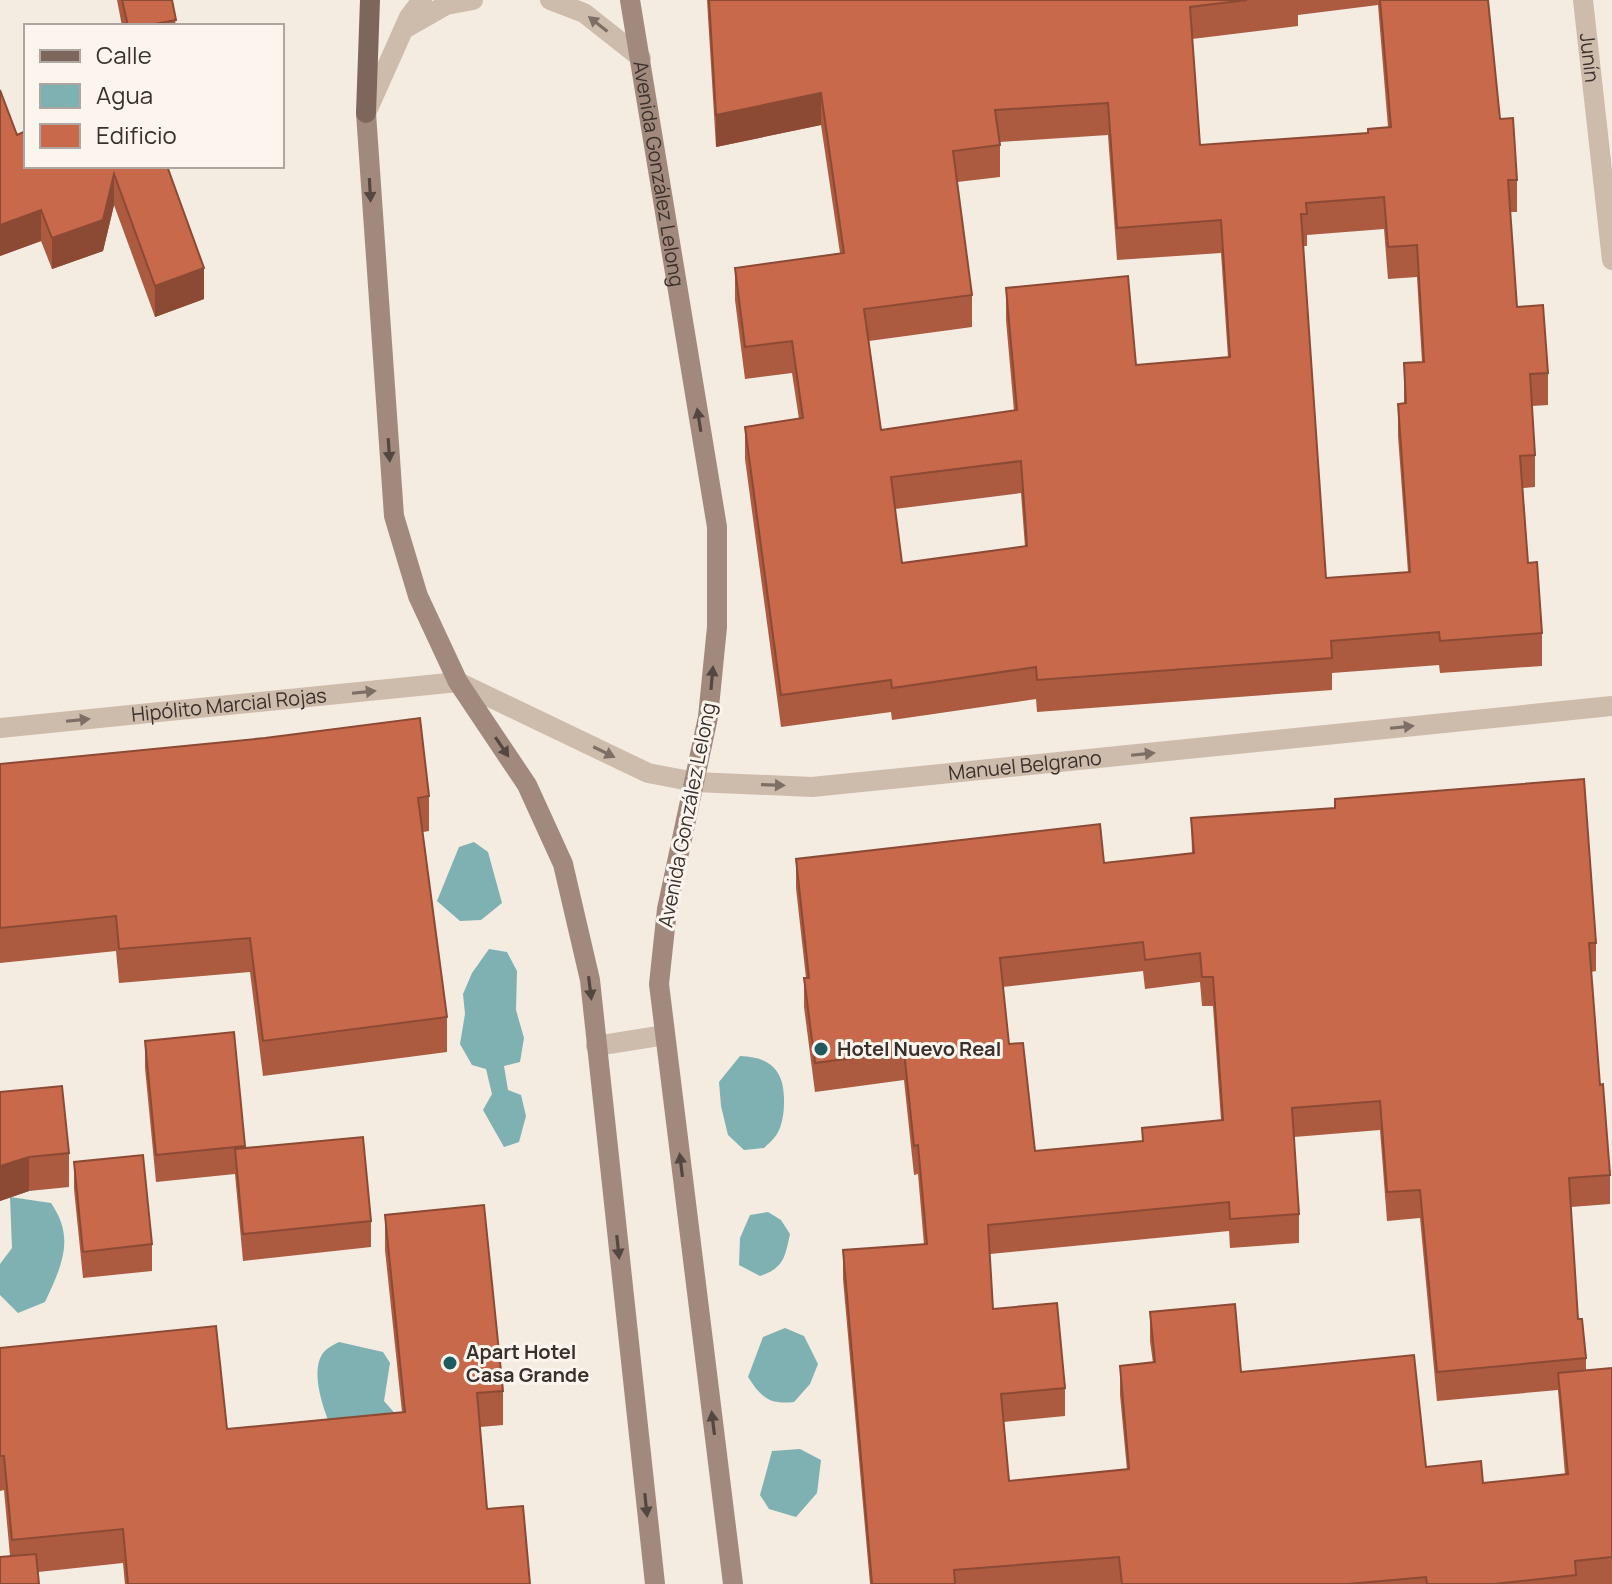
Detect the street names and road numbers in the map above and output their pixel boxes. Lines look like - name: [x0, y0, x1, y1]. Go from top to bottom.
- street label: Junín: [1574, 31, 1606, 84]
- street label: Avenida González Lelong: [627, 59, 691, 289]
- street label: Hipólito Marcial Rojas: [130, 681, 328, 728]
- street label: Avenida González Lelong: [651, 700, 722, 930]
- street label: Manuel Belgrano: [947, 744, 1103, 786]

